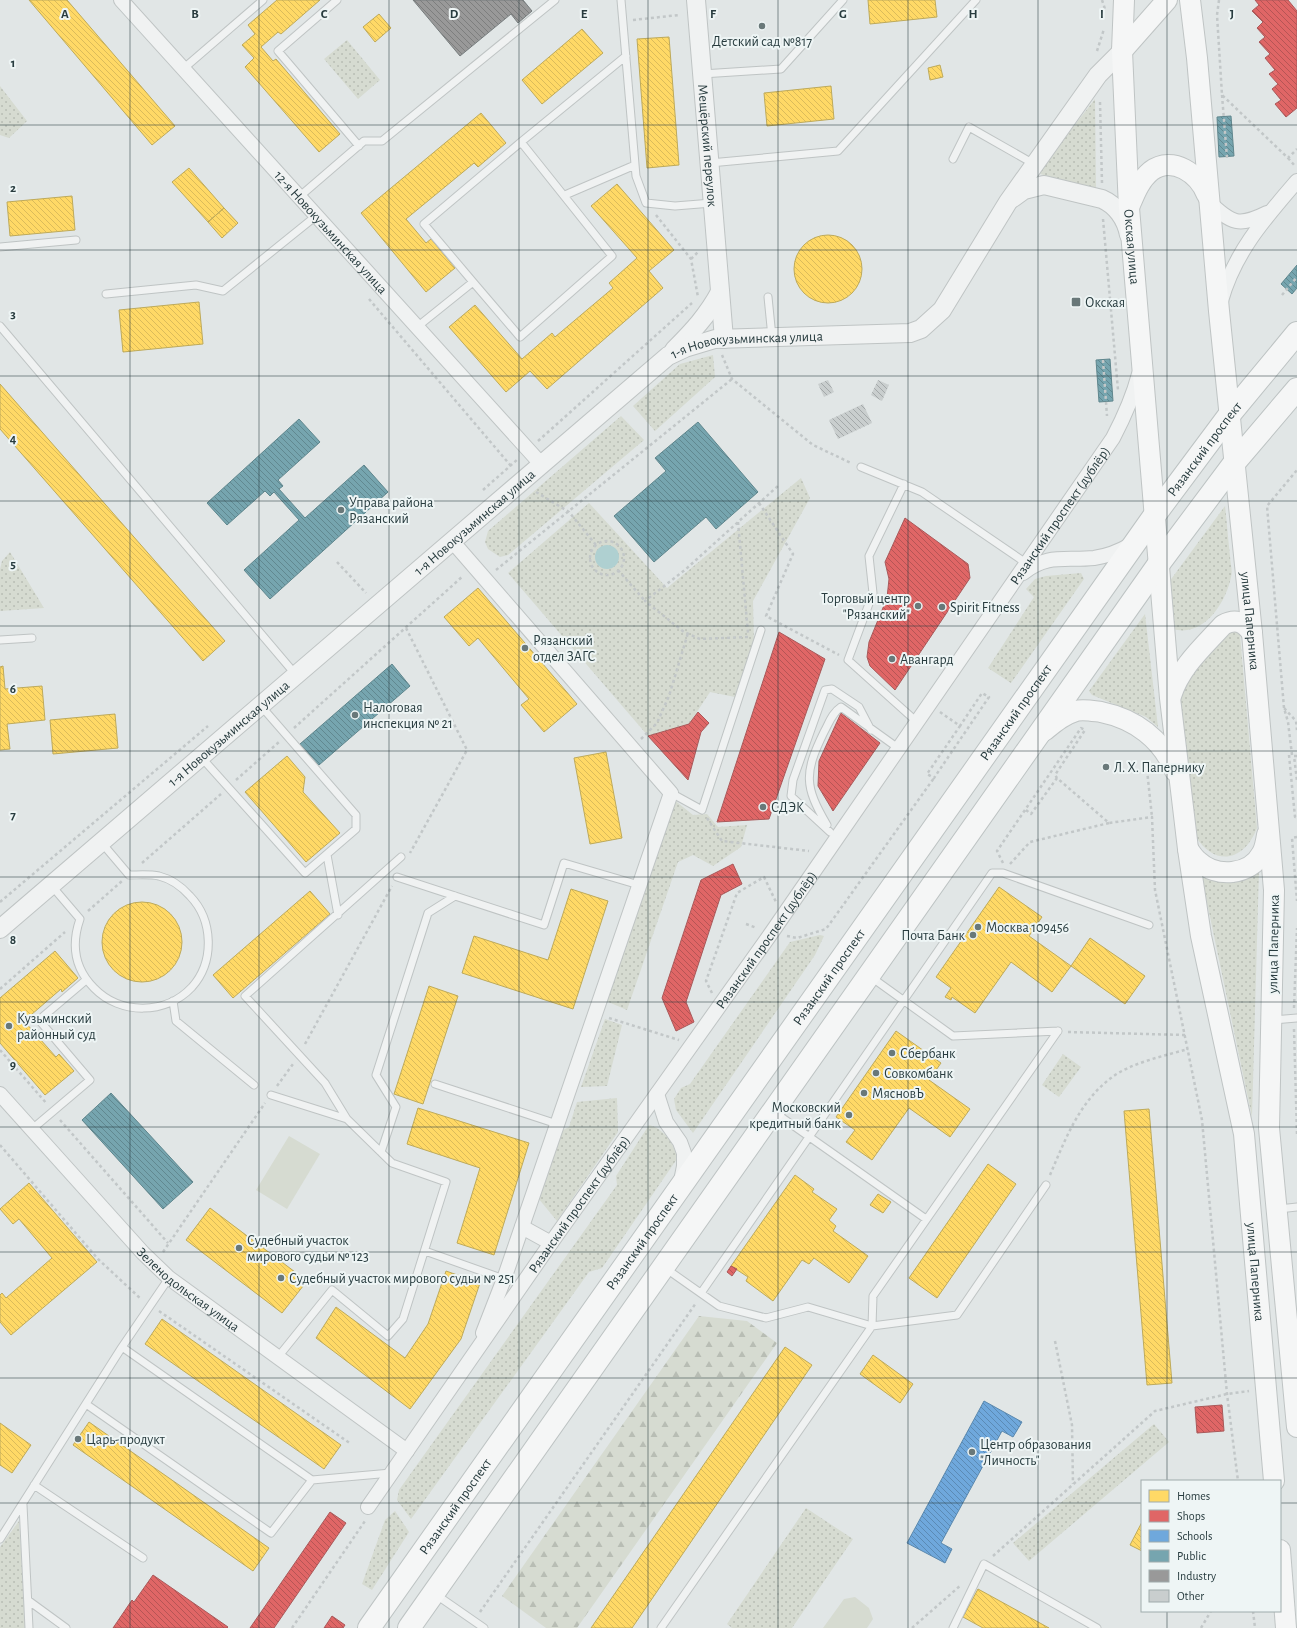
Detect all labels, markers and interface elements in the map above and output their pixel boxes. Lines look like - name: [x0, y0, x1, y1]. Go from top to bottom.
- text: A: [61, 8, 69, 21]
- text: B: [191, 8, 199, 21]
- text: C: [321, 8, 328, 21]
- text: D: [450, 8, 459, 21]
- text: E: [581, 8, 588, 21]
- text: F: [710, 8, 717, 21]
- text: G: [839, 8, 847, 21]
- text: H: [968, 8, 978, 21]
- text: I: [1100, 8, 1104, 21]
- text: J: [1230, 8, 1234, 21]
- marker: Детский сад №817: [757, 21, 767, 31]
- place label: Детский сад №817: [712, 35, 812, 49]
- text: 1: [11, 57, 15, 70]
- street label: Мещёрский переулок: [695, 84, 719, 208]
- street label: 12-я Новокузьминская улица: [271, 168, 390, 297]
- text: 2: [10, 182, 16, 195]
- street label: Окская улица: [1121, 208, 1141, 286]
- marker: Окская: [1070, 296, 1082, 308]
- place label: Окская: [1085, 296, 1125, 310]
- text: 3: [10, 308, 16, 321]
- street label: 1-я Новокузьминская улица: [669, 330, 824, 362]
- street label: Рязанский проспект: [1165, 399, 1246, 499]
- text: 4: [10, 433, 17, 446]
- street label: Рязанский проспект (дублёр): [1008, 444, 1113, 588]
- street label: 1-я Новокузьминская улица: [412, 467, 539, 578]
- place label: Управа района Рязанский: [349, 496, 434, 526]
- marker: Управа района Рязанский: [336, 505, 346, 515]
- text: 5: [10, 558, 16, 571]
- street label: улица Паперника: [1238, 570, 1261, 672]
- place label: Торговый центр "Рязанский": [821, 592, 910, 622]
- marker: Торговый центр "Рязанский": [913, 601, 923, 611]
- place label: Spirit Fitness: [950, 601, 1020, 615]
- marker: Spirit Fitness: [937, 602, 947, 612]
- place label: Рязанский отдел ЗАГС: [533, 634, 596, 664]
- marker: Рязанский отдел ЗАГС: [520, 643, 530, 653]
- place label: Авангард: [900, 653, 953, 667]
- marker: Авангард: [887, 654, 897, 664]
- street label: Рязанский проспект: [978, 661, 1056, 763]
- street label: 1-я Новокузьминская улица: [166, 678, 293, 789]
- text: 6: [10, 683, 16, 696]
- place label: Налоговая инспекция № 21: [363, 701, 453, 731]
- marker: Налоговая инспекция № 21: [350, 710, 360, 720]
- place label: Л. Х. Папернику: [1114, 761, 1204, 775]
- marker: Л. Х. Папернику: [1101, 762, 1111, 772]
- place label: СДЭК: [771, 801, 804, 815]
- marker: СДЭК: [758, 802, 768, 812]
- text: 7: [10, 809, 16, 822]
- street label: Рязанский проспект (дублёр): [714, 869, 820, 1012]
- street label: улица Паперника: [1266, 894, 1282, 995]
- place label: Москва 109456: [986, 921, 1069, 935]
- marker: Москва 109456: [973, 922, 983, 932]
- street label: Рязанский проспект: [791, 926, 869, 1028]
- place label: Почта Банк: [901, 929, 966, 943]
- marker: Почта Банк: [968, 930, 978, 940]
- text: 8: [10, 934, 16, 947]
- place label: Кузьминский районный суд: [17, 1012, 96, 1042]
- marker: Кузьминский районный суд: [4, 1021, 14, 1031]
- place label: Сбербанк: [900, 1047, 956, 1061]
- marker: Сбербанк: [887, 1048, 897, 1058]
- text: 9: [10, 1059, 16, 1072]
- place label: Совкомбанк: [884, 1067, 953, 1081]
- marker: Совкомбанк: [871, 1068, 881, 1078]
- place label: МясновЪ: [872, 1087, 924, 1101]
- marker: МясновЪ: [859, 1088, 869, 1098]
- place label: Московский кредитный банк: [749, 1101, 842, 1131]
- marker: Московский кредитный банк: [844, 1110, 854, 1120]
- street label: Рязанский проспект (дублёр): [526, 1133, 633, 1276]
- street label: Рязанский проспект: [604, 1191, 682, 1293]
- street label: улица Паперника: [1244, 1221, 1266, 1322]
- place label: Судебный участок мирового судьи № 123: [247, 1234, 369, 1264]
- marker: Судебный участок мирового судьи № 123: [234, 1243, 244, 1253]
- street label: Зеленодольская улица: [133, 1245, 242, 1335]
- place label: Судебный участок мирового судьи № 251: [289, 1272, 515, 1286]
- marker: Судебный участок мирового судьи № 251: [276, 1273, 286, 1283]
- place label: Царь-продукт: [86, 1433, 166, 1447]
- marker: Царь-продукт: [73, 1434, 83, 1444]
- place label: Центр образования "Личность": [980, 1438, 1091, 1468]
- marker: Центр образования "Личность": [967, 1447, 977, 1457]
- street label: Рязанский проспект: [417, 1455, 495, 1558]
- legend: [1141, 1480, 1281, 1612]
- text: Homes: [1177, 1490, 1210, 1502]
- text: Shops: [1177, 1510, 1205, 1522]
- text: Schools: [1177, 1530, 1212, 1542]
- text: Public: [1177, 1550, 1206, 1562]
- text: Industry: [1177, 1570, 1216, 1583]
- text: Other: [1177, 1590, 1204, 1602]

